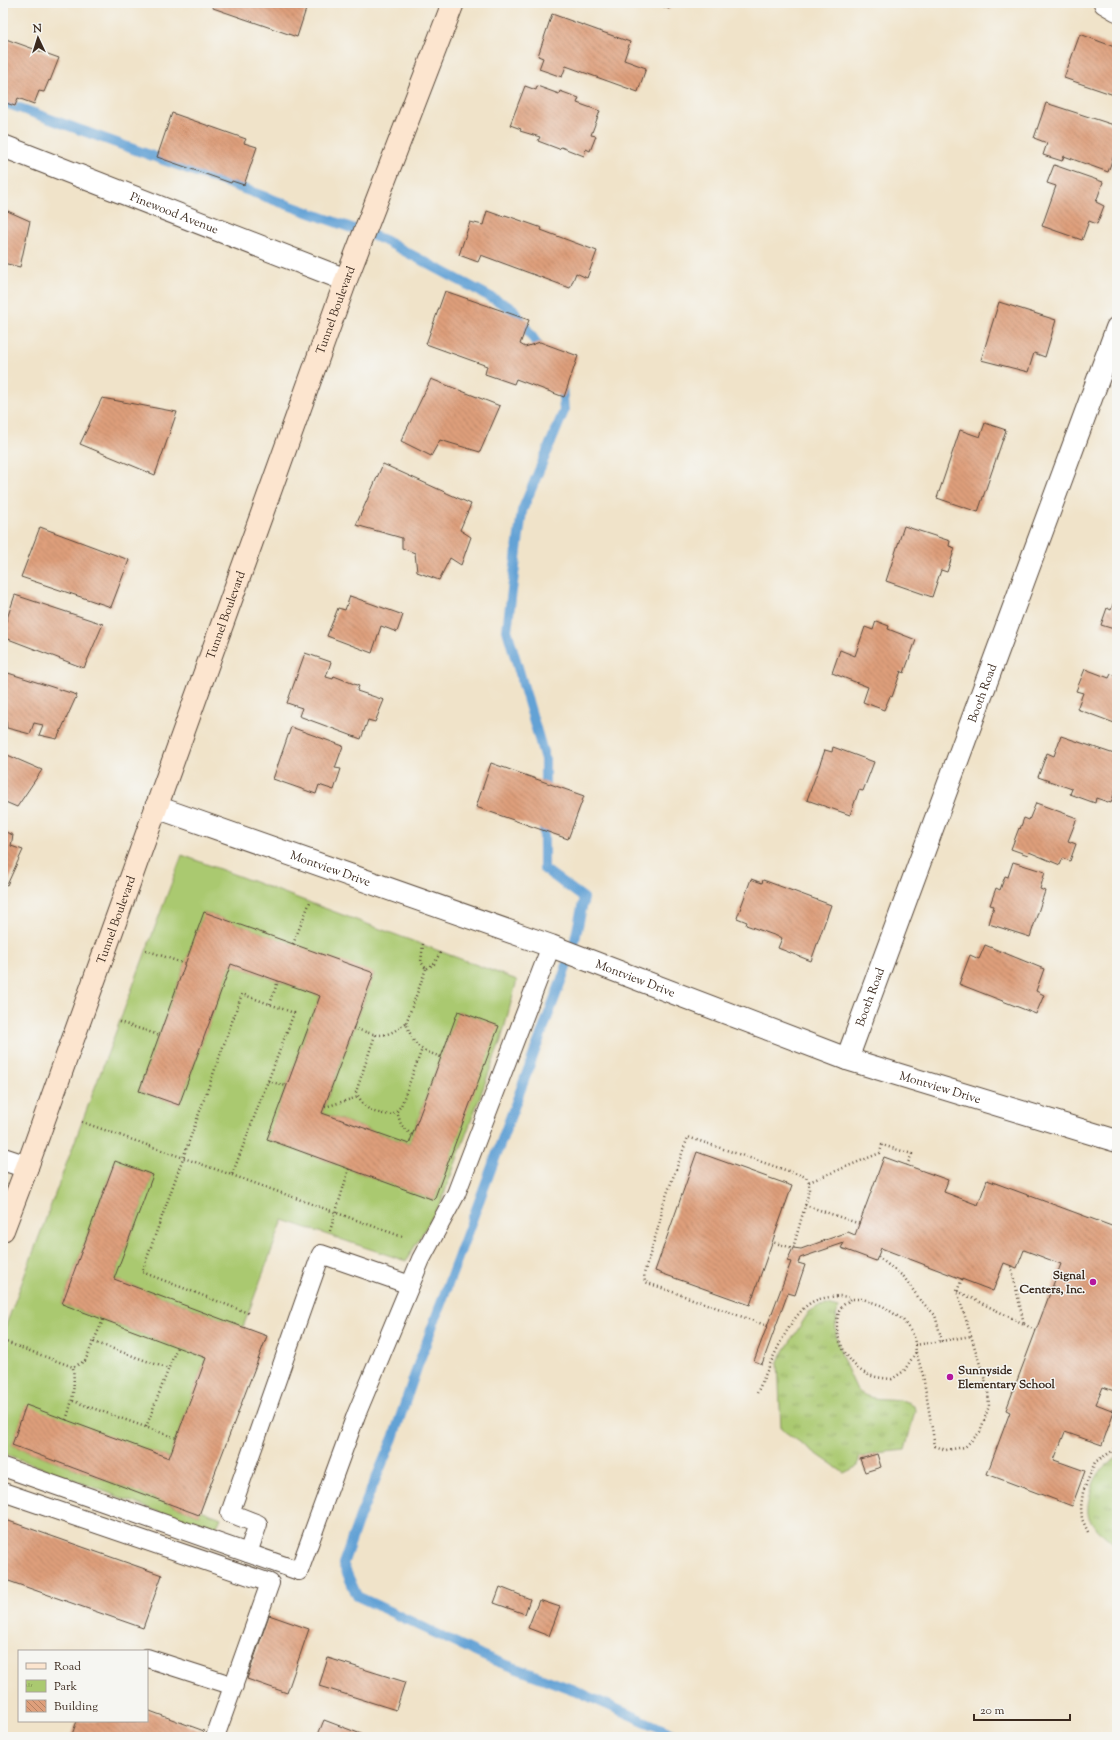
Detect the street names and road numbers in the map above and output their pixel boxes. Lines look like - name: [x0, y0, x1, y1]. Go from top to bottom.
- street label: Pinewood Avenue: [127, 188, 221, 239]
- street label: Tunnel Boulevard: [312, 264, 361, 357]
- street label: Tunnel Boulevard: [202, 569, 251, 662]
- street label: Booth Road: [964, 661, 1002, 725]
- street label: Montview Drive: [288, 847, 373, 892]
- street label: Tunnel Boulevard: [93, 873, 141, 967]
- street label: Montview Drive: [592, 956, 678, 1003]
- street label: Booth Road: [852, 965, 890, 1029]
- street label: Montview Drive: [897, 1067, 983, 1109]

